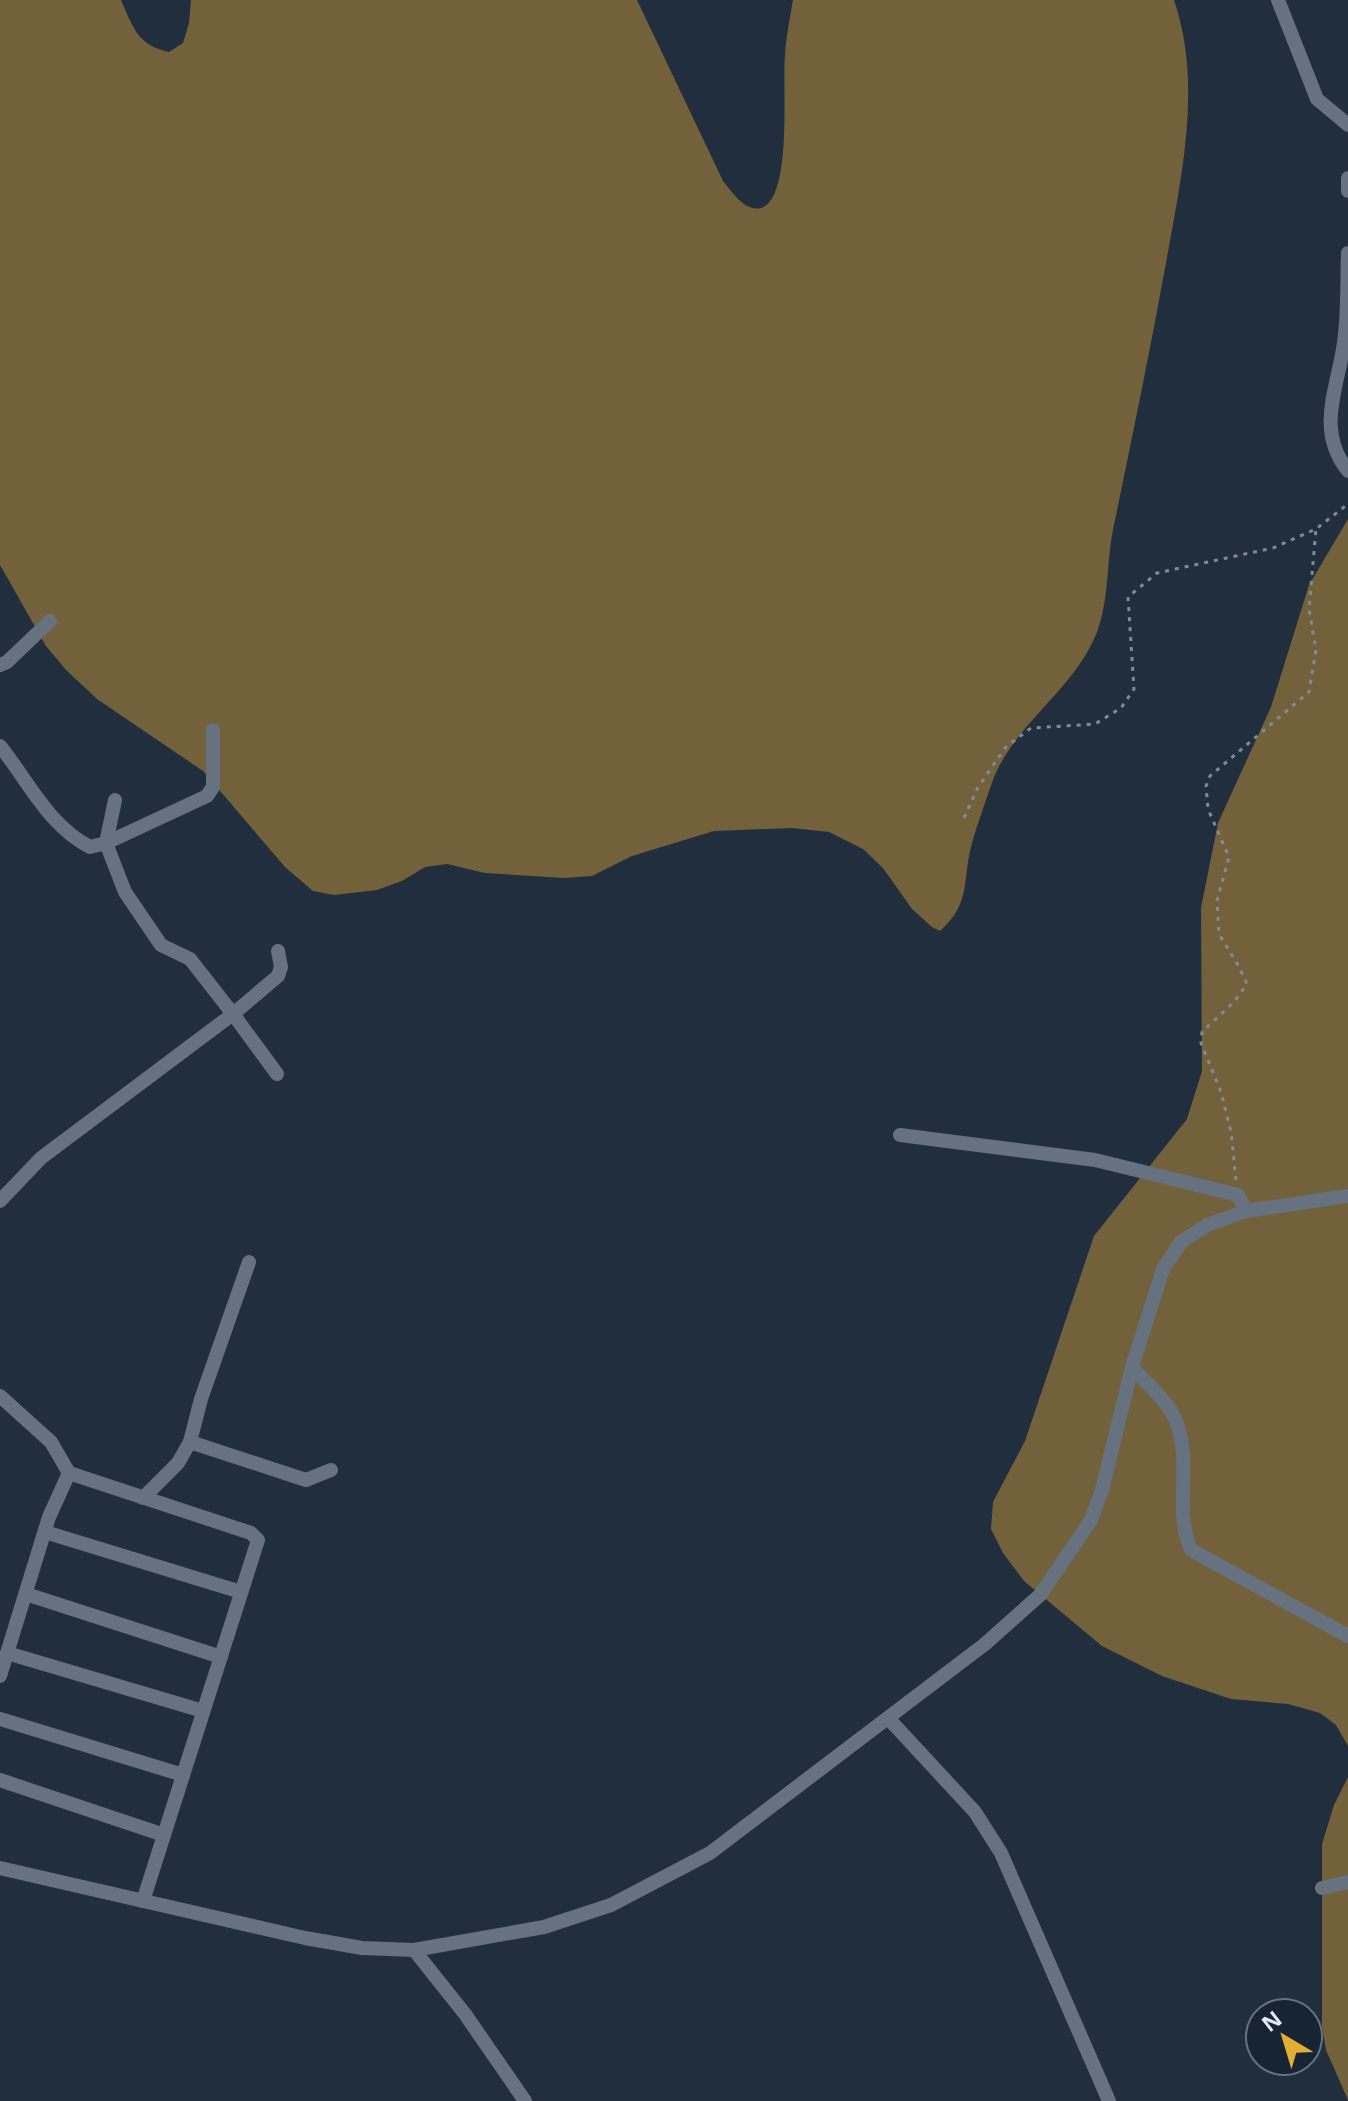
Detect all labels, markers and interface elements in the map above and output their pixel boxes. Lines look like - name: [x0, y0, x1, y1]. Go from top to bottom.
- north arrow: [1244, 1997, 1324, 2077]
- text: N: [1255, 2003, 1287, 2038]

